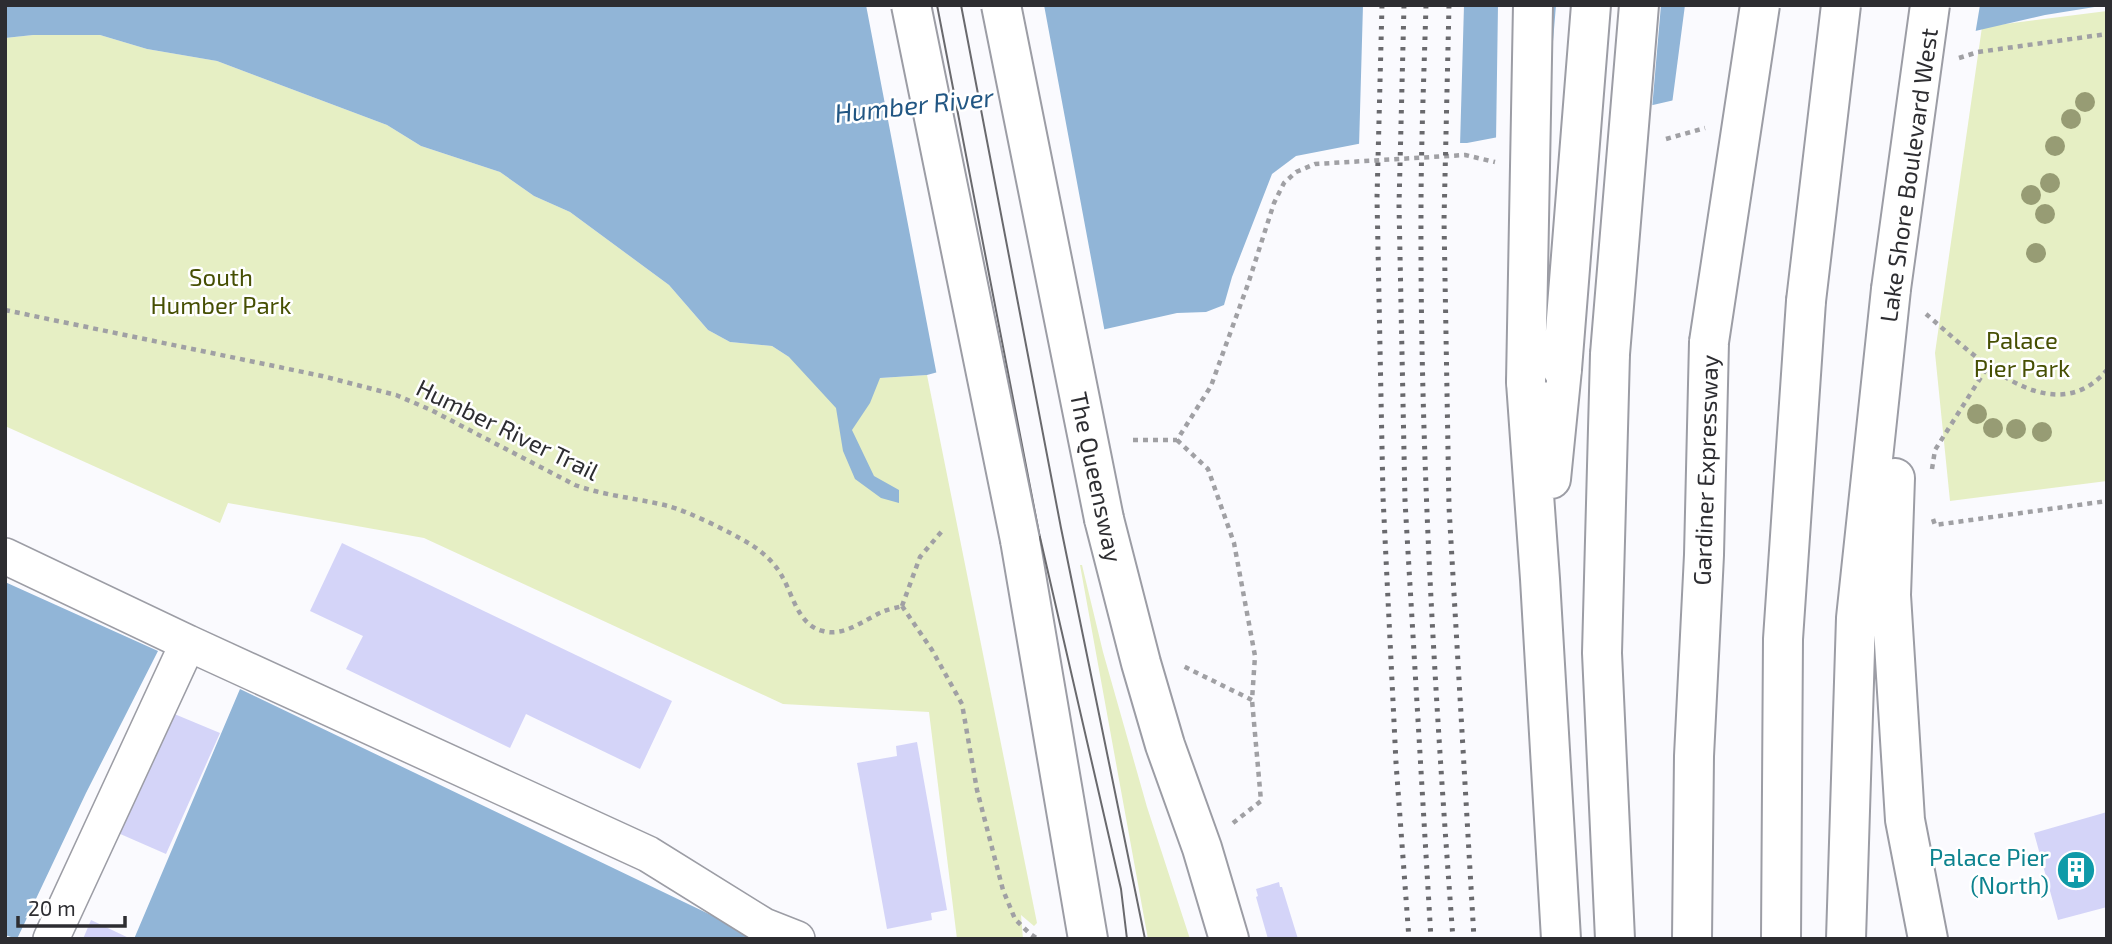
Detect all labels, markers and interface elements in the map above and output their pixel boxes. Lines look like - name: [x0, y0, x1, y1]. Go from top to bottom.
- street label: Lake Shore Boulevard West: [1873, 26, 1943, 324]
- water label: Humber River: [833, 80, 996, 128]
- park label: South Humber Park: [151, 262, 291, 319]
- park label: Palace Pier Park: [1974, 325, 2070, 382]
- street label: Gardiner Expressway: [1686, 354, 1724, 586]
- street label: Humber River Trail: [412, 372, 604, 486]
- street label: The Queensway: [1065, 389, 1129, 565]
- place label: Palace Pier (North): [1929, 842, 2049, 899]
- building icon: Palace Pier (North): [2055, 849, 2097, 891]
- scale bar: [18, 884, 124, 928]
- text: 20 m: [28, 895, 76, 920]

